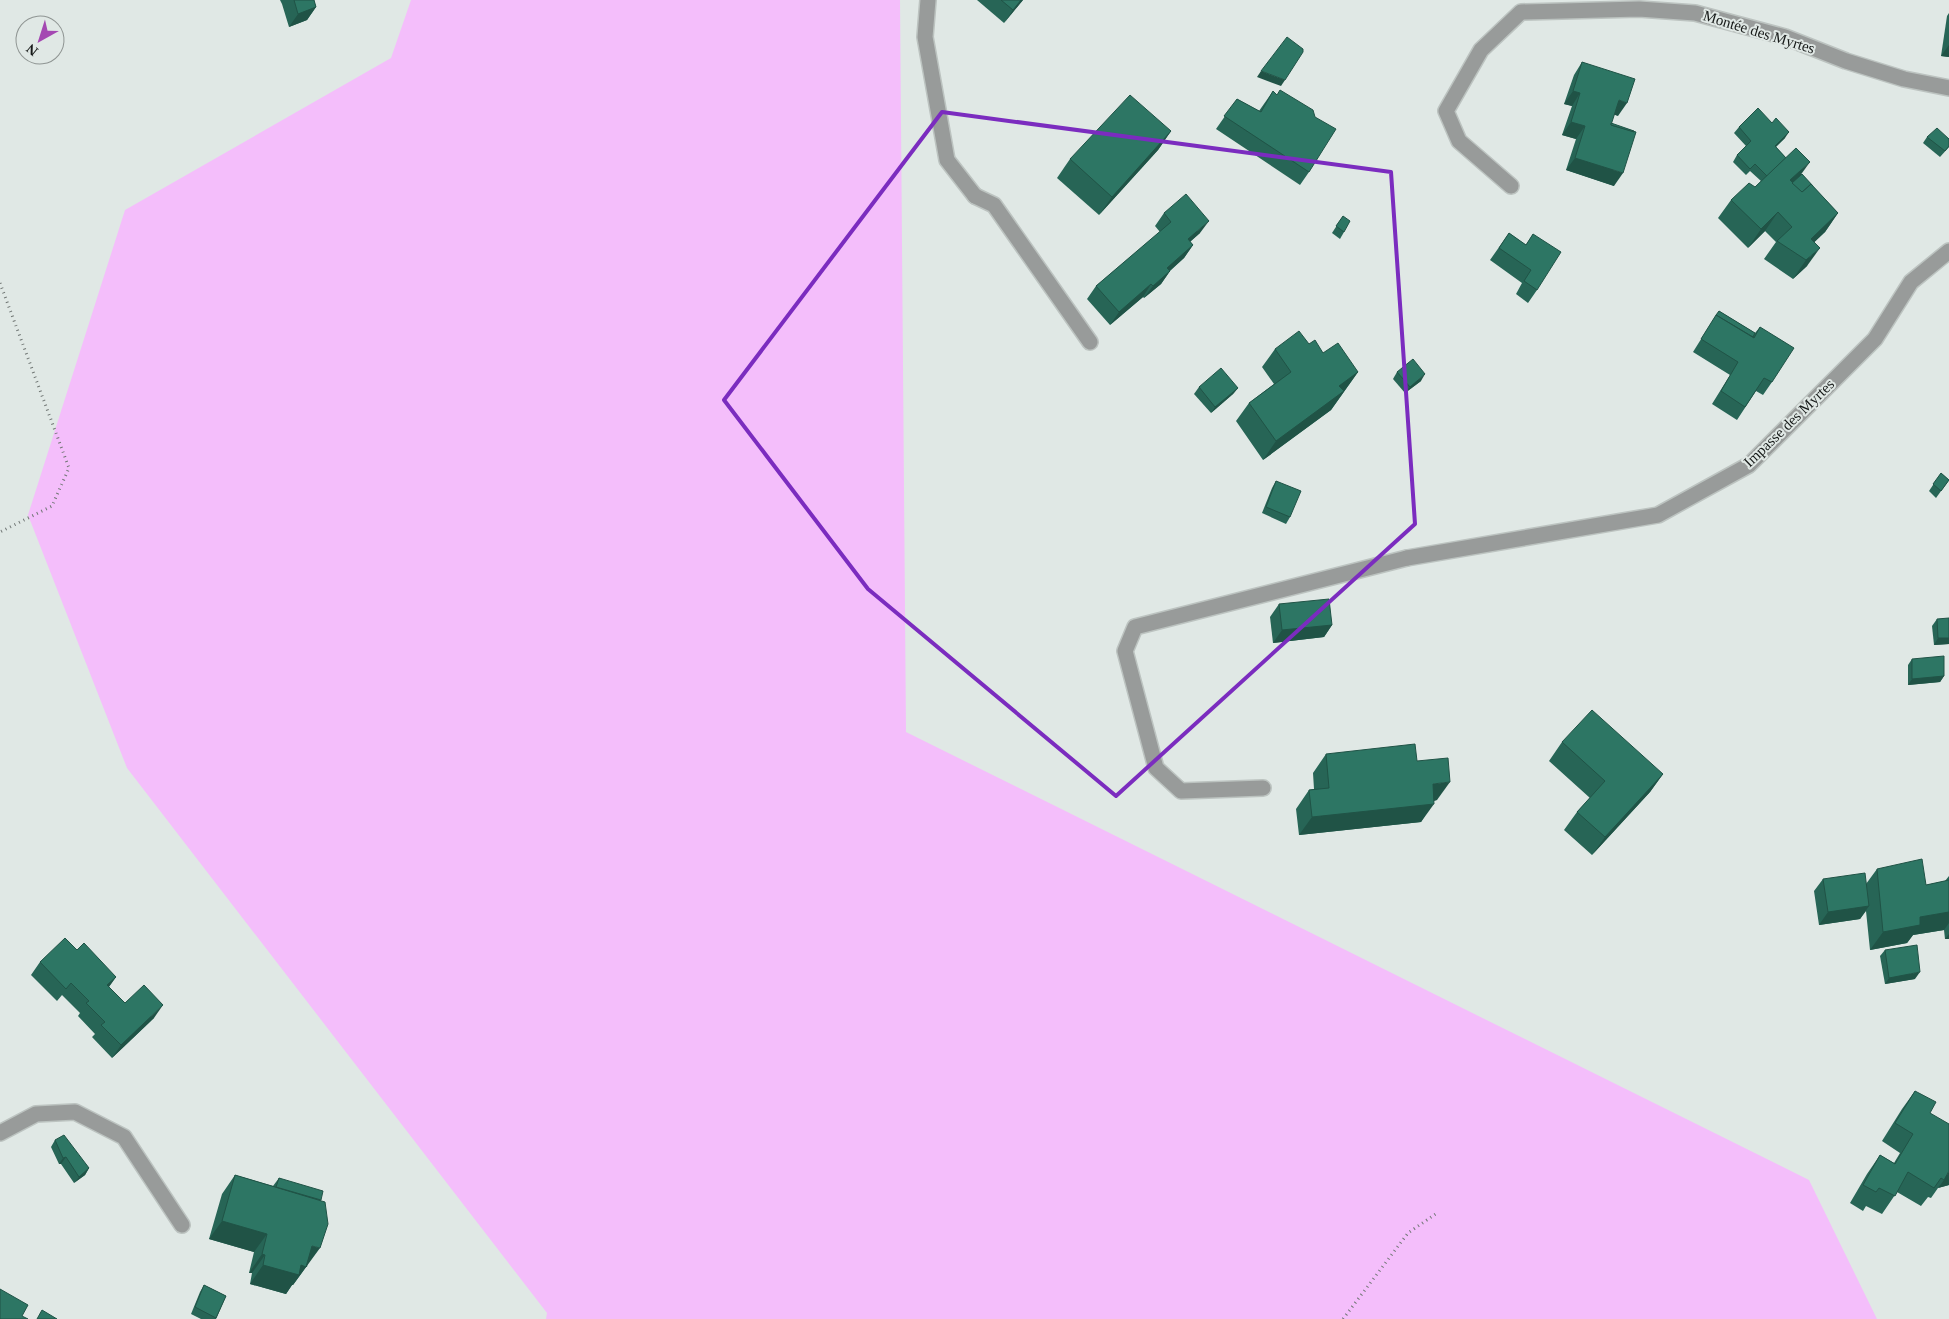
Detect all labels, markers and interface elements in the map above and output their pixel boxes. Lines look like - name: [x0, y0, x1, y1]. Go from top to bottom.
- street label: Montée des Myrtes: [1701, 7, 1817, 57]
- north arrow: [15, 15, 65, 65]
- text: N: [23, 41, 41, 59]
- street label: Impasse des Myrtes: [1741, 376, 1838, 470]

